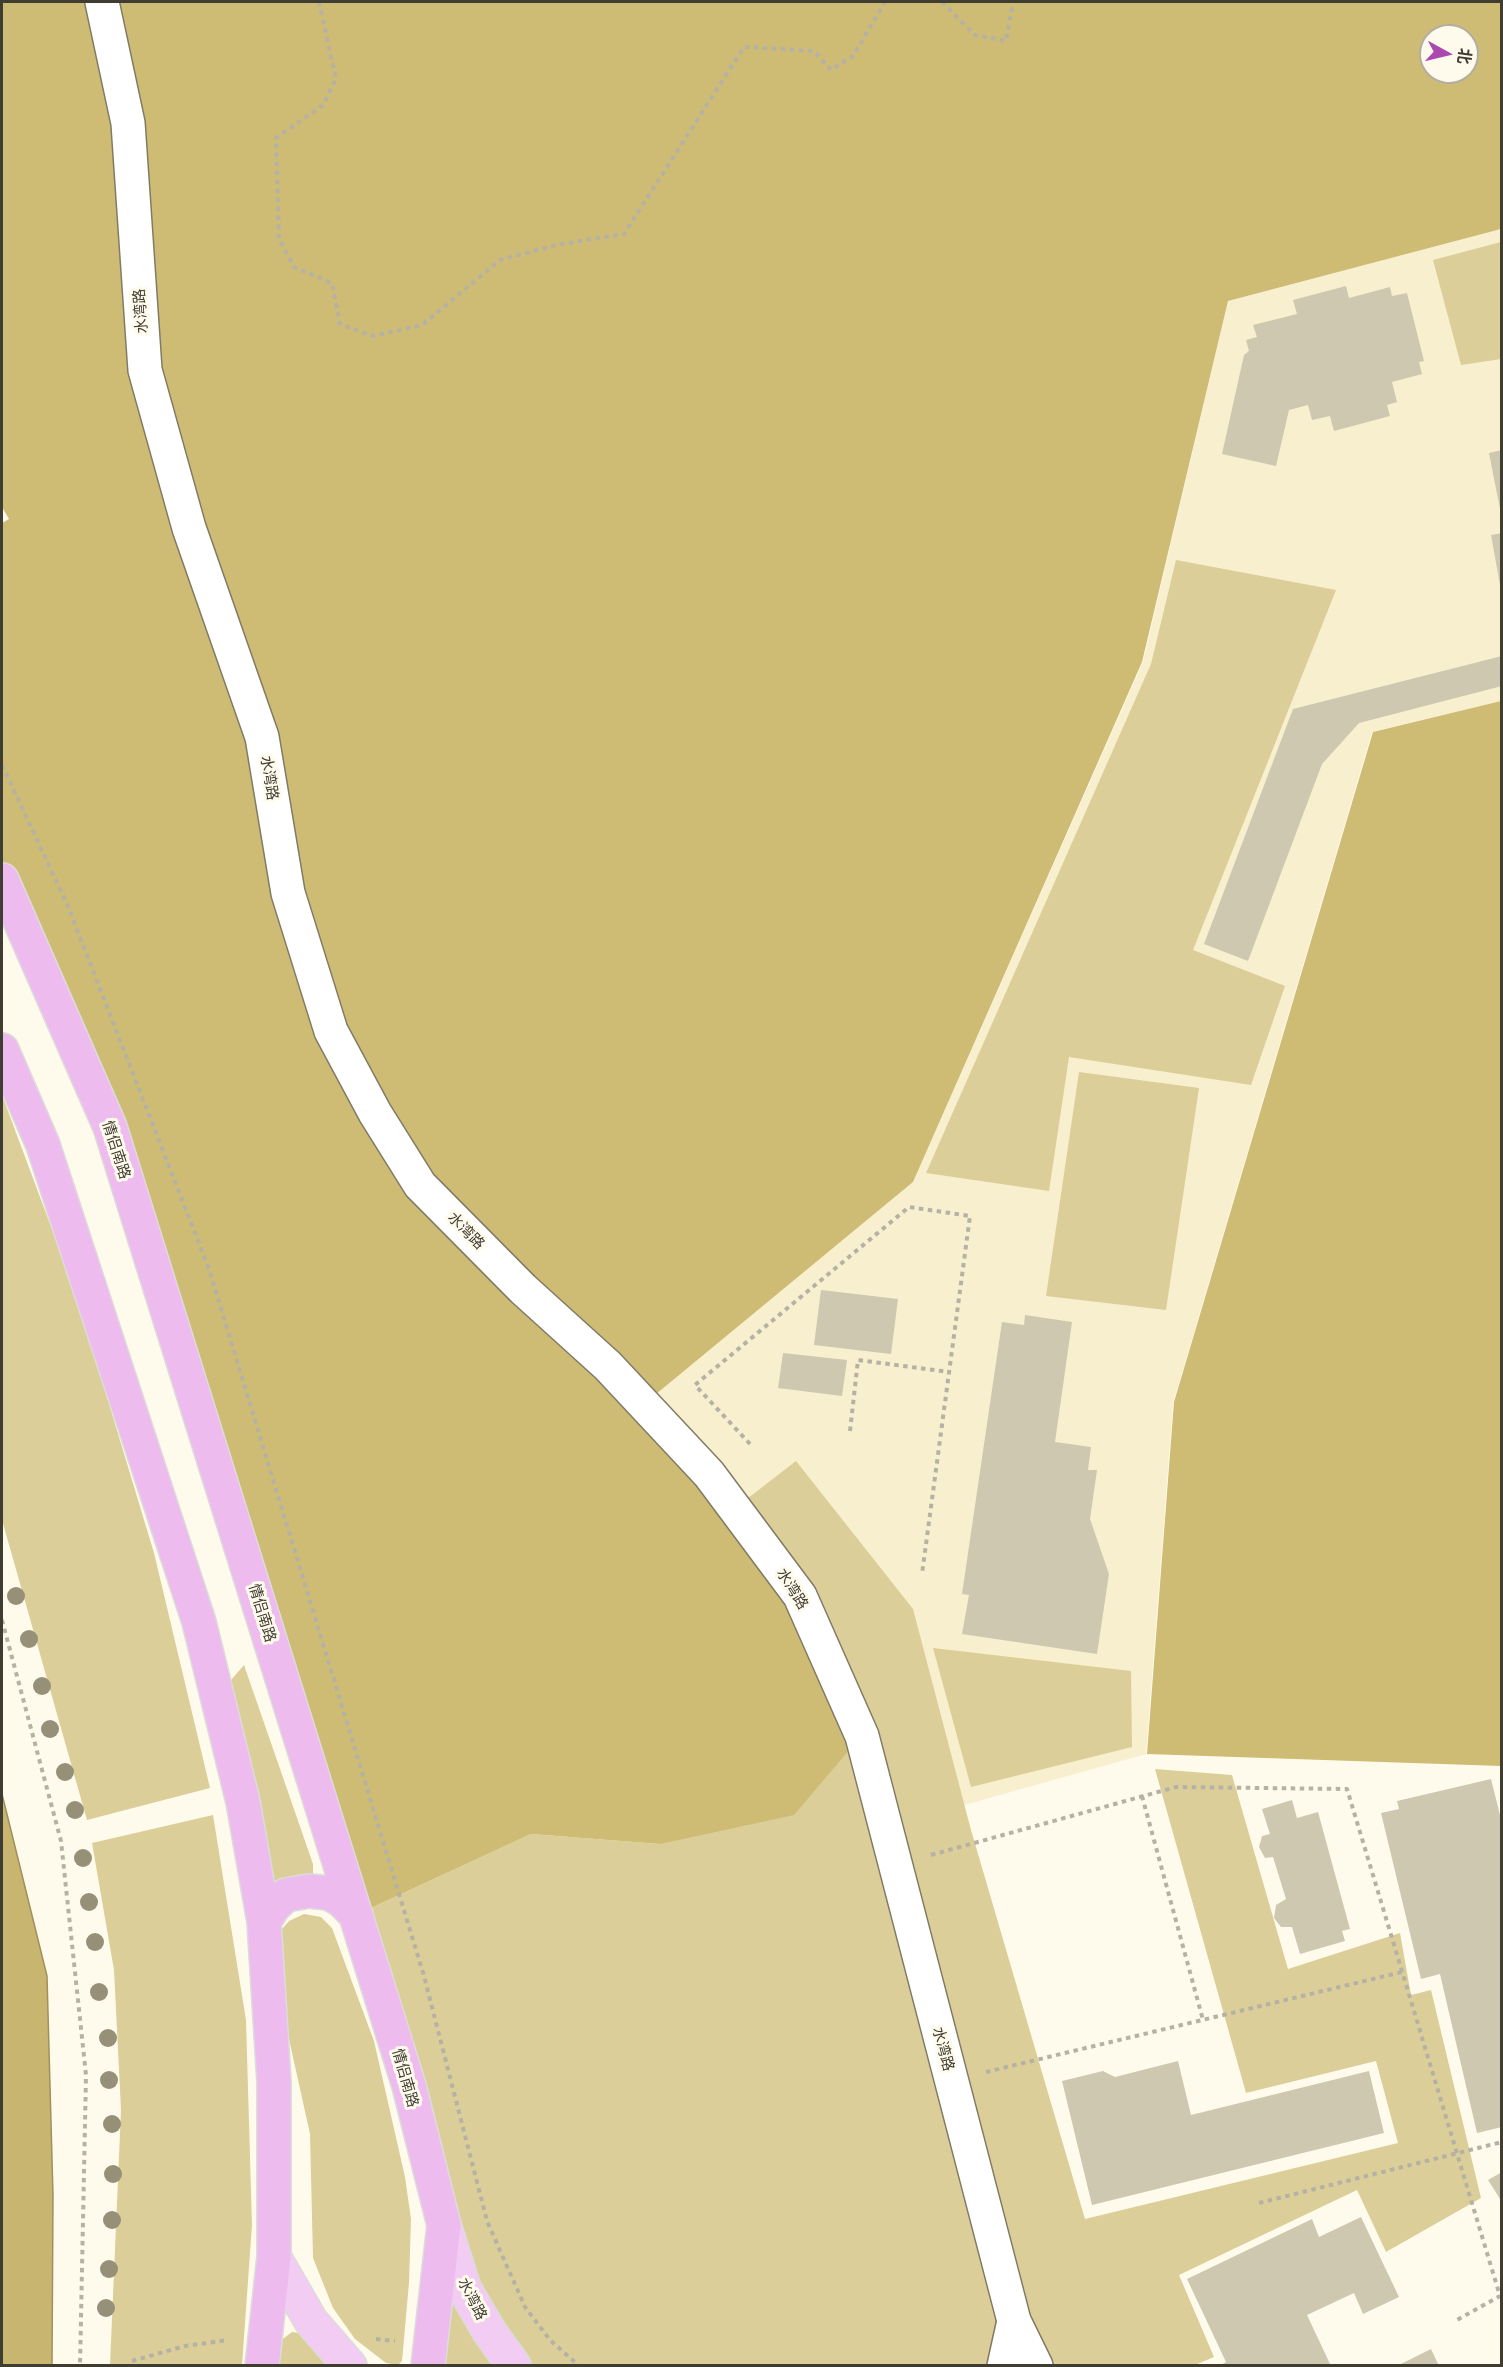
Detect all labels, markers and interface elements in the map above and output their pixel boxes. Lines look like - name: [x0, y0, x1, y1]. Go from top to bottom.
- north arrow: [1419, 24, 1479, 84]
- text: 北: [1454, 47, 1476, 66]
- street label: 水湾路: [130, 288, 152, 334]
- street label: 水湾路: [257, 754, 281, 802]
- street label: 情侣南路: [98, 1119, 134, 1181]
- street label: 水湾路: [444, 1209, 488, 1253]
- street label: 水湾路: [772, 1565, 812, 1613]
- street label: 情侣南路: [245, 1582, 279, 1644]
- street label: 水湾路: [928, 2025, 958, 2073]
- street label: 情侣南路: [388, 2047, 422, 2109]
- street label: 水湾路: [454, 2275, 490, 2323]

